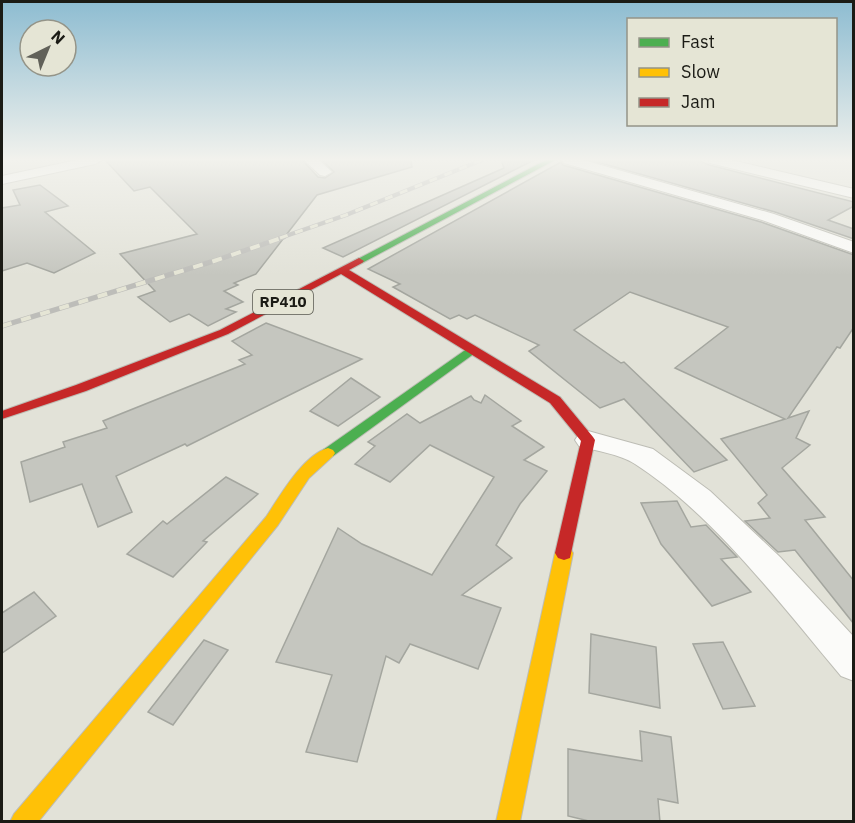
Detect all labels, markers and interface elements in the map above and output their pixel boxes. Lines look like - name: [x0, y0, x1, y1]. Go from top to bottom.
- north arrow: [18, 18, 78, 78]
- legend: [627, 18, 837, 126]
- text: N: [47, 26, 69, 48]
- text: Fast: [681, 30, 715, 53]
- text: Slow: [681, 60, 720, 83]
- text: Jam: [681, 90, 716, 113]
- road number: RP410: [253, 290, 313, 314]

